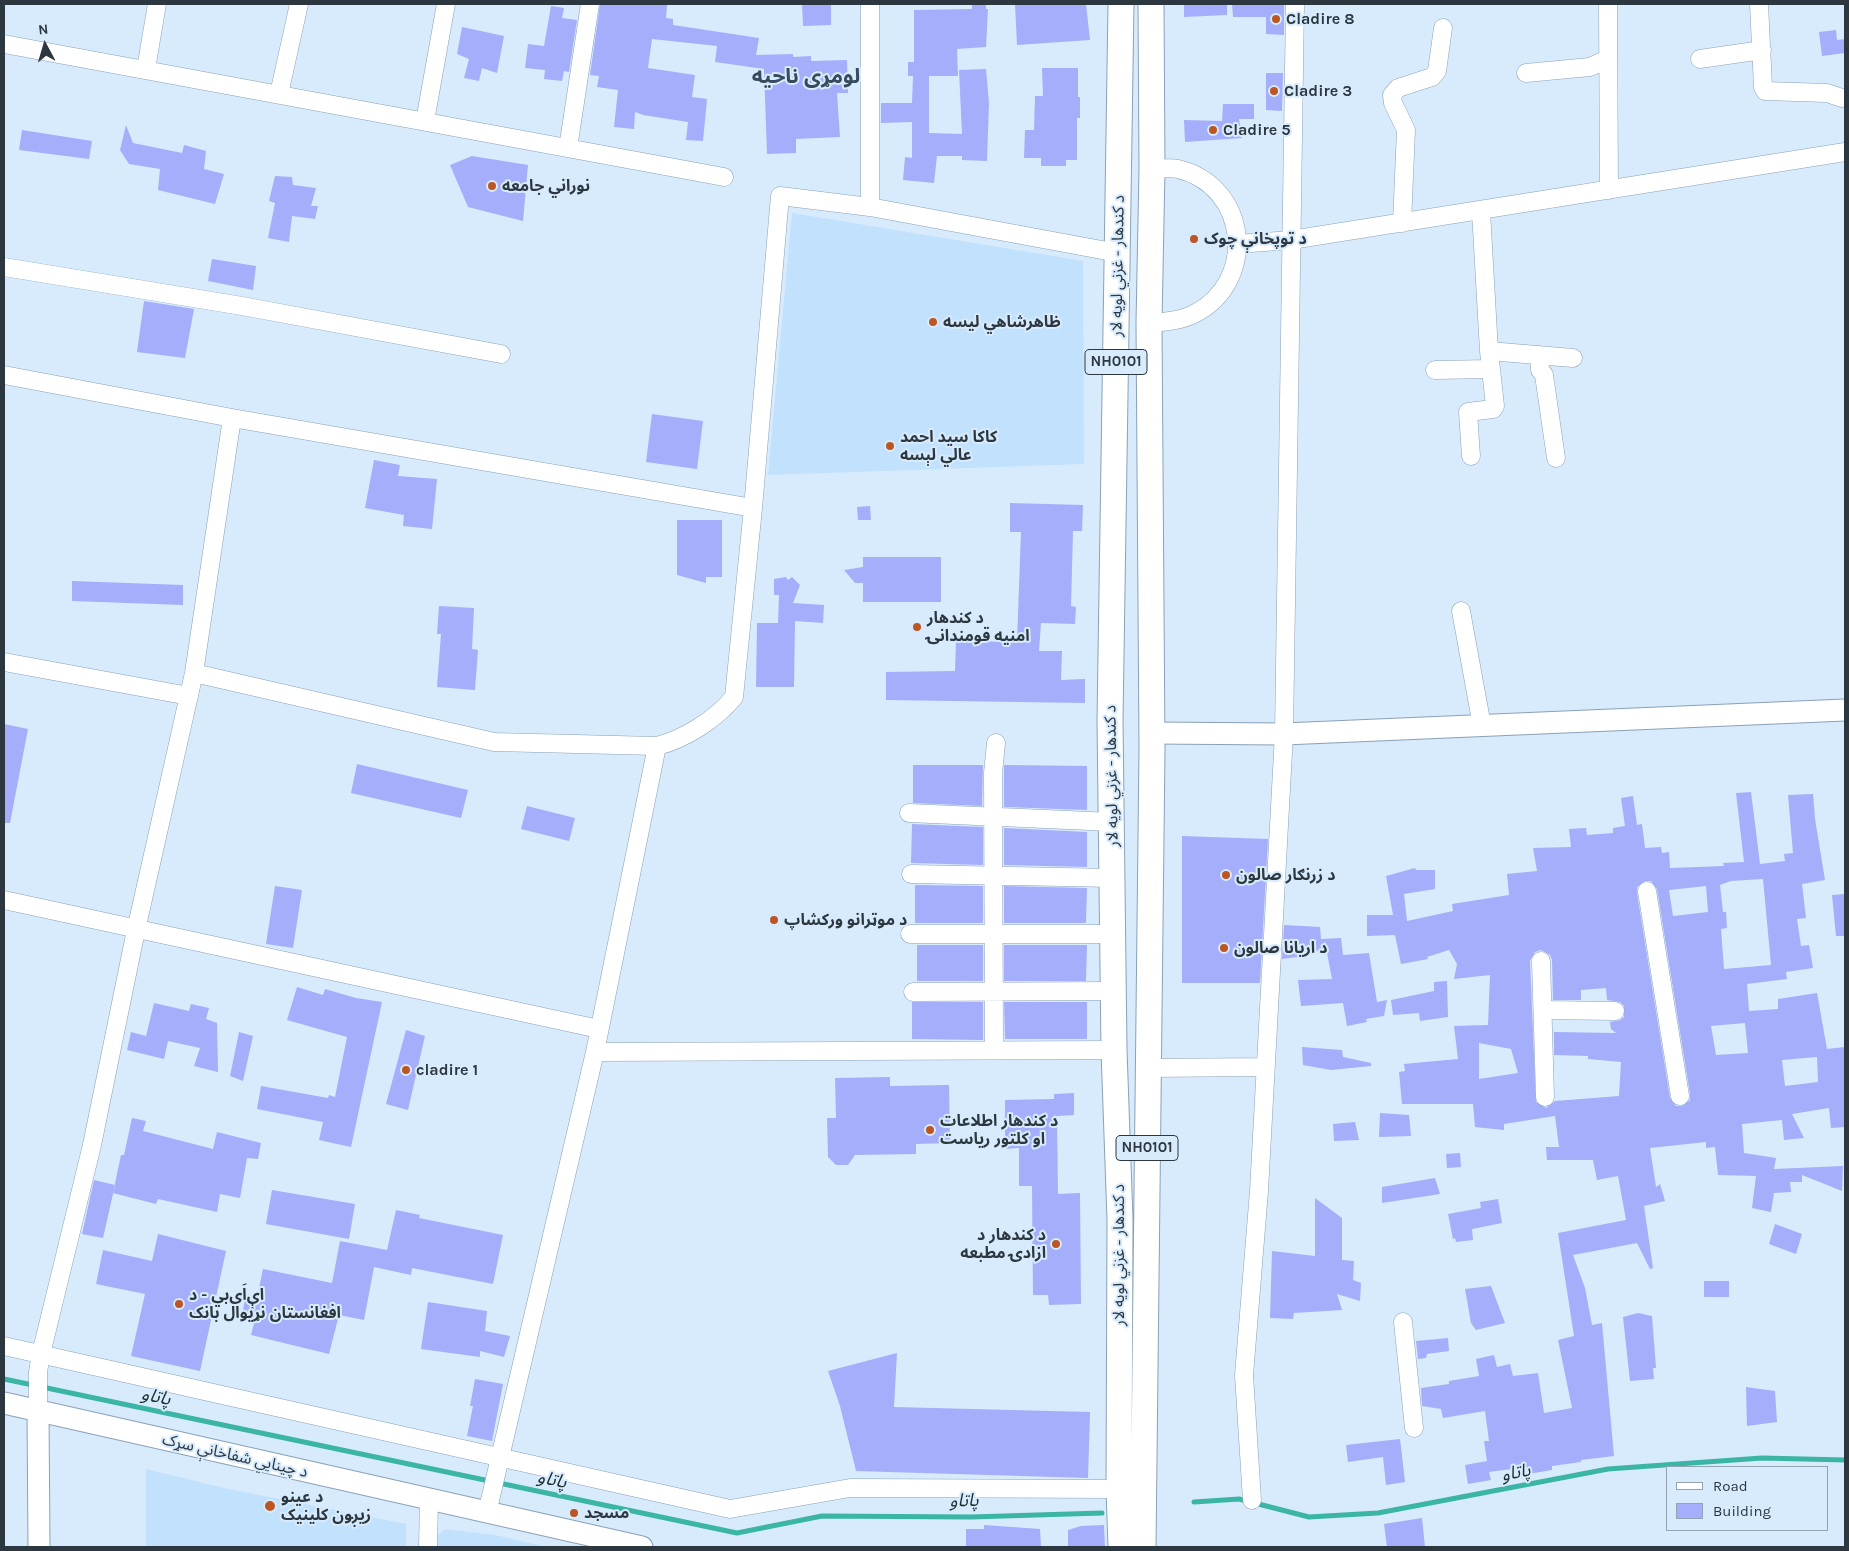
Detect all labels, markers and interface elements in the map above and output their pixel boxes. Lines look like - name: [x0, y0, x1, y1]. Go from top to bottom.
- place label: Cladire 8: [1286, 9, 1355, 29]
- marker: Cladire 8: [1270, 13, 1282, 25]
- north arrow: [20, 20, 70, 70]
- text: N: [37, 21, 49, 39]
- district label: لومړی ناحیه: [752, 64, 860, 90]
- place label: Cladire 3: [1284, 81, 1352, 101]
- marker: Cladire 3: [1268, 85, 1280, 97]
- place label: Cladire 5: [1223, 120, 1291, 140]
- marker: Cladire 5: [1207, 124, 1219, 136]
- place label: نوراني جامعه: [502, 176, 590, 196]
- marker: نوراني جامعه: [486, 180, 498, 192]
- street label: د کندهار - غزني لويه لار: [1107, 195, 1129, 337]
- place label: د توپخانې چوک: [1204, 229, 1307, 249]
- marker: د توپخانې چوک: [1188, 233, 1200, 245]
- place label: ظاهرشاهي لیسه: [943, 312, 1061, 332]
- marker: ظاهرشاهي لیسه: [927, 316, 939, 328]
- road number: NH0101: [1085, 350, 1147, 374]
- place label: کاکا سید احمد عالي لېسه: [900, 427, 997, 465]
- marker: کاکا سید احمد عالي لېسه: [884, 440, 896, 452]
- place label: د کندهار امنيه قومندانۍ: [927, 608, 1030, 646]
- marker: د کندهار امنيه قومندانۍ: [911, 621, 923, 633]
- street label: د کندهار - غزني لويه لار: [1101, 705, 1123, 847]
- place label: د زرنګار صالون: [1236, 865, 1335, 885]
- marker: د زرنګار صالون: [1220, 869, 1232, 881]
- place label: د موټرانو ورکشاپ: [784, 910, 907, 930]
- marker: د موټرانو ورکشاپ: [768, 914, 780, 926]
- place label: د اریانا صالون: [1234, 938, 1327, 958]
- marker: د اریانا صالون: [1218, 942, 1230, 954]
- place label: cladire 1: [416, 1060, 478, 1080]
- marker: cladire 1: [400, 1064, 412, 1076]
- place label: د کندهار اطلاعات او کلتور رياست: [940, 1111, 1058, 1149]
- marker: د کندهار اطلاعات او کلتور رياست: [924, 1124, 936, 1136]
- road number: NH0101: [1116, 1136, 1178, 1160]
- street label: د کندهار - غزني لويه لار: [1109, 1184, 1129, 1326]
- place label: د کندهار د ازادۍ مطبعه: [960, 1225, 1046, 1263]
- marker: د کندهار د ازادۍ مطبعه: [1050, 1238, 1062, 1250]
- place label: اې‌اَی‌بي - د افغانستان نړیوال بانک: [189, 1285, 341, 1323]
- marker: اې‌اَی‌بي - د افغانستان نړیوال بانک: [173, 1298, 185, 1310]
- water label: پاتاو: [139, 1383, 173, 1411]
- street label: د چينايي شفاخانې سړک: [160, 1430, 310, 1482]
- water label: پاتاو: [1500, 1460, 1532, 1486]
- water label: پاتاو: [535, 1466, 569, 1494]
- legend: [1666, 1466, 1829, 1531]
- text: Road: [1713, 1477, 1748, 1495]
- place label: د عینو زیږون کلینیک: [281, 1487, 371, 1525]
- water label: پاتاو: [949, 1490, 979, 1512]
- marker: د عینو زیږون کلینیک: [263, 1499, 277, 1513]
- text: Building: [1713, 1502, 1771, 1520]
- place label: مسجد: [584, 1503, 629, 1523]
- marker: مسجد: [568, 1507, 580, 1519]

